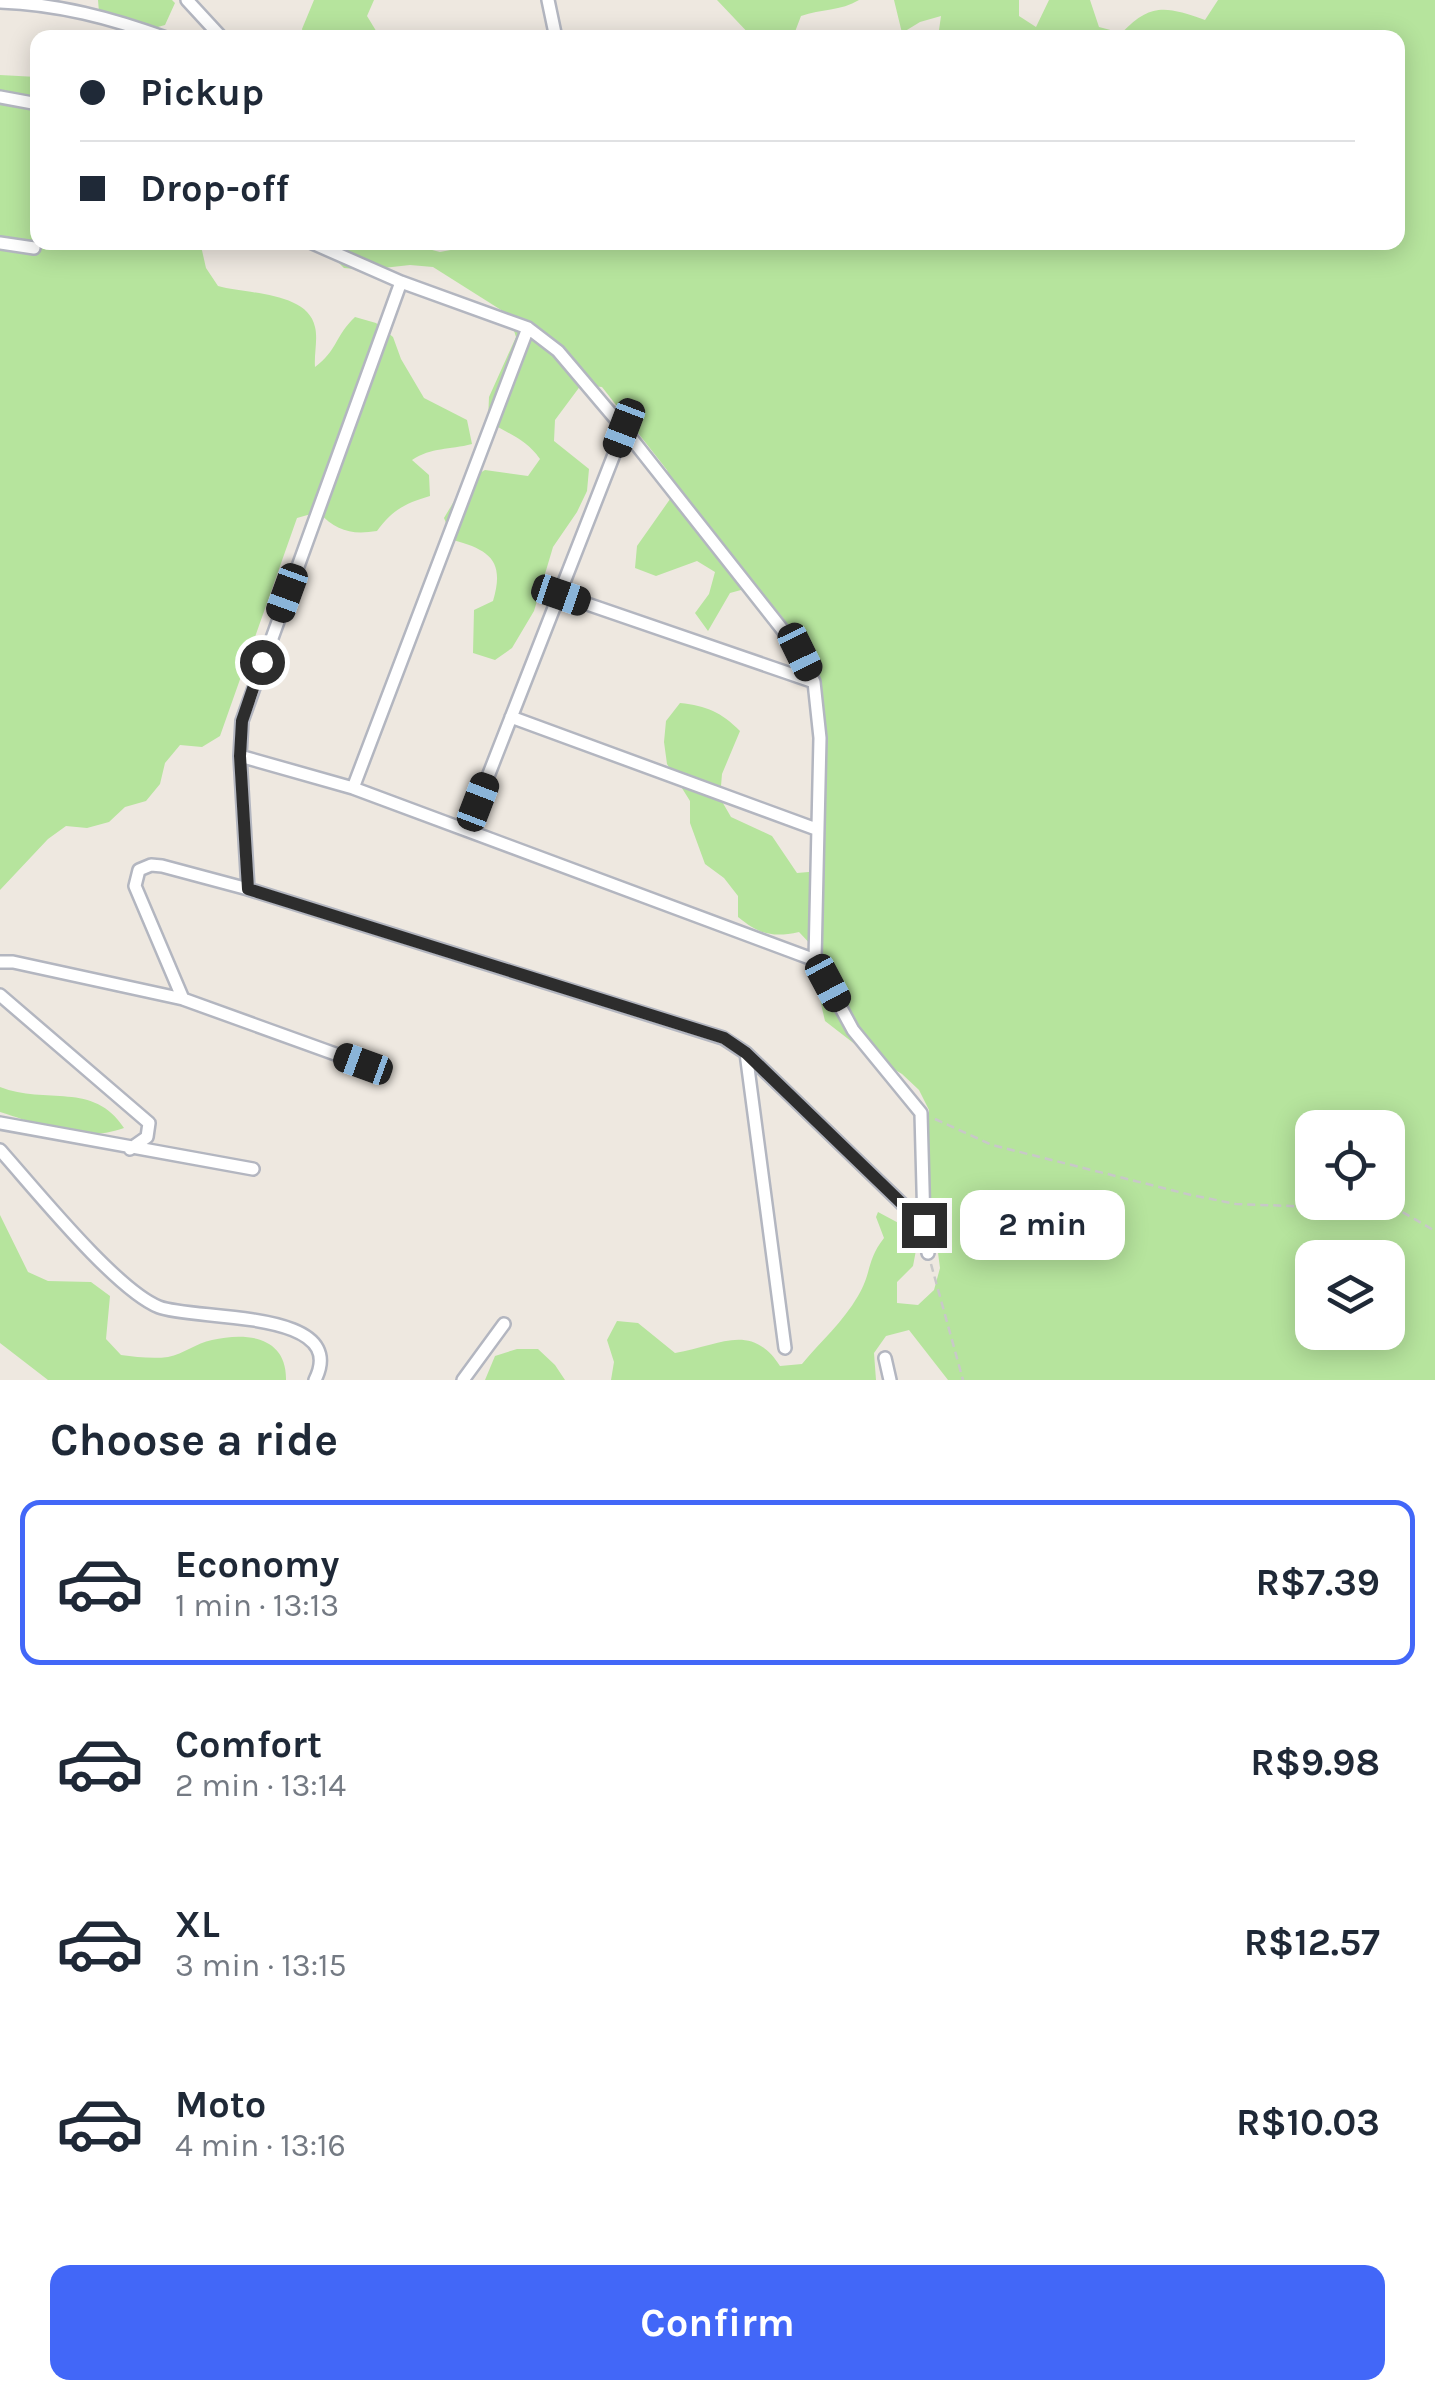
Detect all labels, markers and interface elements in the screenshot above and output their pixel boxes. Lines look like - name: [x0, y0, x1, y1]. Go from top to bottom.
- text: Pickup: [140, 70, 264, 115]
- text: Drop-off: [140, 166, 289, 211]
- car: [599, 395, 649, 461]
- car: [263, 560, 311, 626]
- car: [528, 571, 594, 619]
- car: [773, 618, 827, 686]
- route start: [240, 640, 285, 685]
- car: [453, 769, 503, 835]
- car: [801, 949, 855, 1017]
- car: [330, 1040, 396, 1088]
- map controls: [1295, 1110, 1405, 1350]
- button: locate: [1295, 1110, 1405, 1220]
- callout: 2 min: [959, 1190, 1124, 1260]
- route end: [902, 1203, 947, 1248]
- text: 2 min: [998, 1206, 1087, 1243]
- button: layers: [1295, 1240, 1405, 1350]
- text: Choose a ride: [50, 1414, 338, 1466]
- icon: car: [55, 1538, 145, 1628]
- text: Economy: [175, 1542, 339, 1587]
- text: R$7.39: [1255, 1560, 1380, 1605]
- text: 1 min · 13:13: [175, 1587, 339, 1624]
- icon: car: [55, 1718, 145, 1808]
- text: Comfort: [175, 1722, 322, 1767]
- text: R$9.98: [1250, 1740, 1380, 1785]
- text: 2 min · 13:14: [175, 1767, 346, 1804]
- icon: car: [55, 1898, 145, 1988]
- text: XL: [175, 1902, 220, 1947]
- text: R$12.57: [1244, 1920, 1380, 1965]
- text: 3 min · 13:15: [175, 1947, 347, 1984]
- icon: car: [55, 2078, 145, 2168]
- text: Moto: [175, 2082, 266, 2127]
- text: R$10.03: [1236, 2100, 1380, 2145]
- text: 4 min · 13:16: [175, 2127, 346, 2164]
- button: Confirm: [50, 2265, 1385, 2380]

